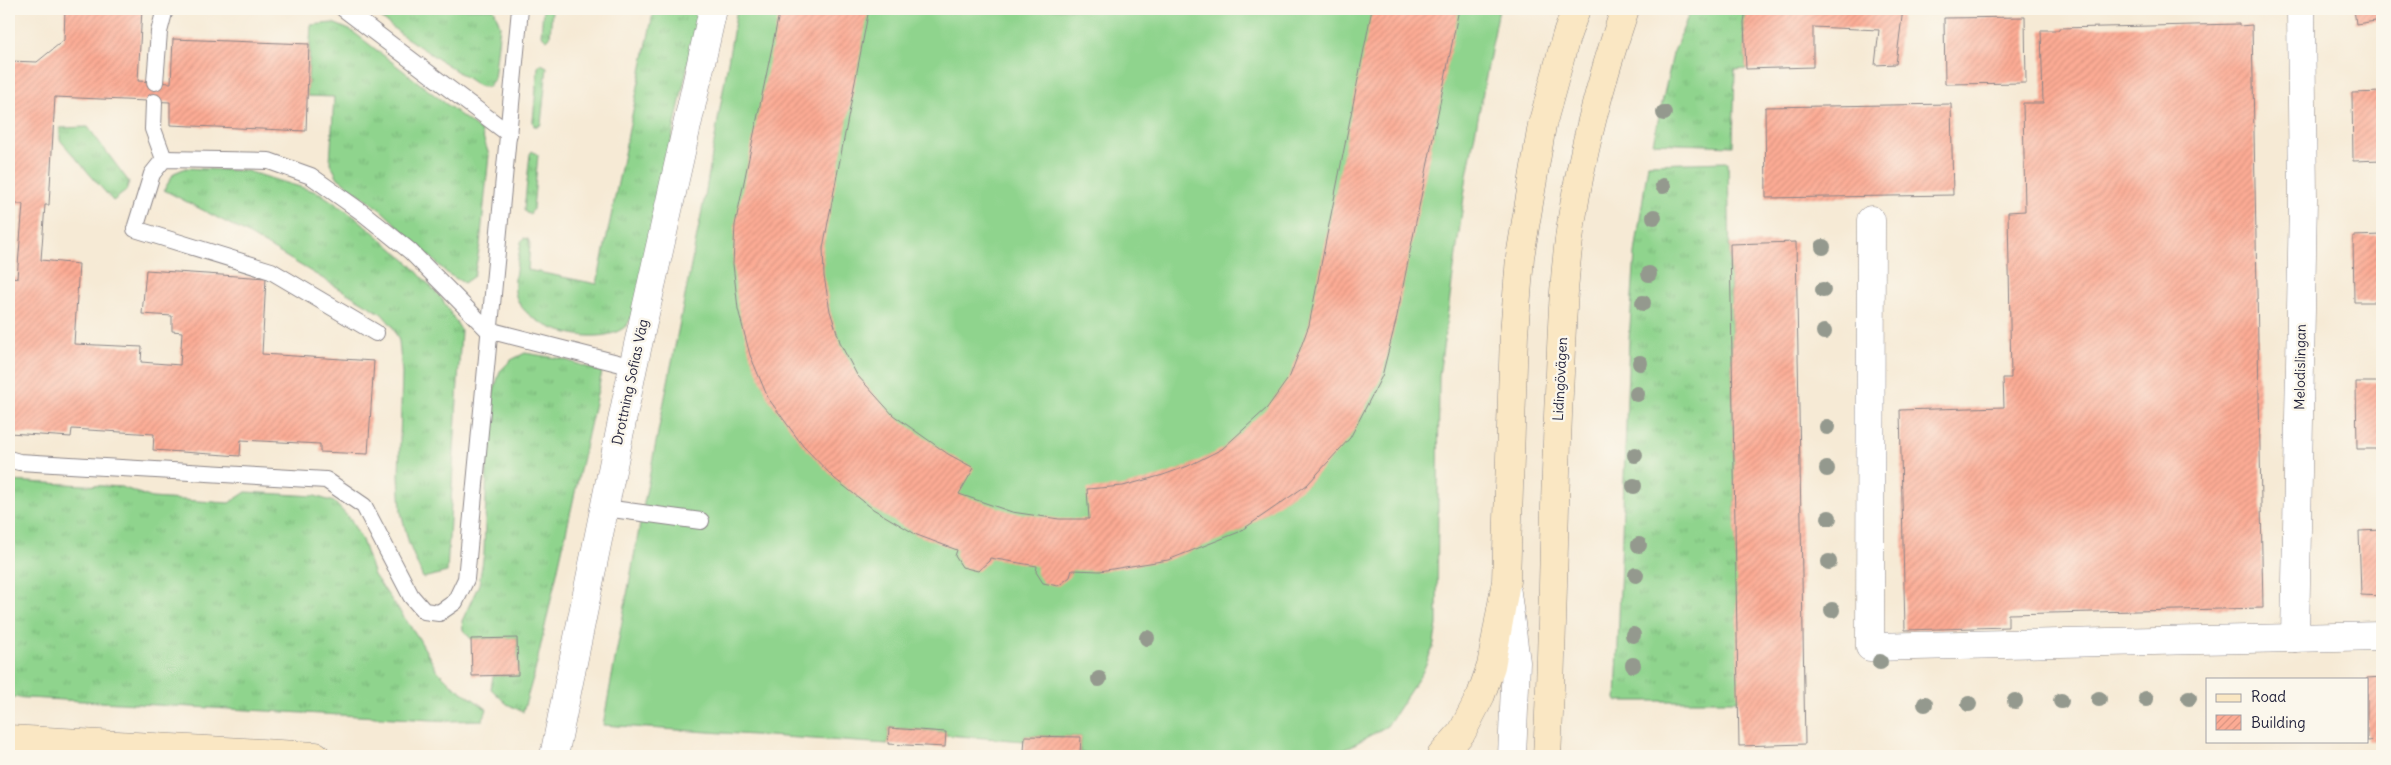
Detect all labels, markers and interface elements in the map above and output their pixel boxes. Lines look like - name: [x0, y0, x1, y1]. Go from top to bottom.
- street label: Drottning Sofias Väg: [608, 317, 652, 447]
- street label: Melodislingan: [2290, 324, 2310, 410]
- street label: Lidingövägen: [1549, 337, 1571, 421]
- legend: [2206, 678, 2368, 742]
- text: Road: [2251, 687, 2286, 706]
- text: Building: [2251, 713, 2306, 732]

